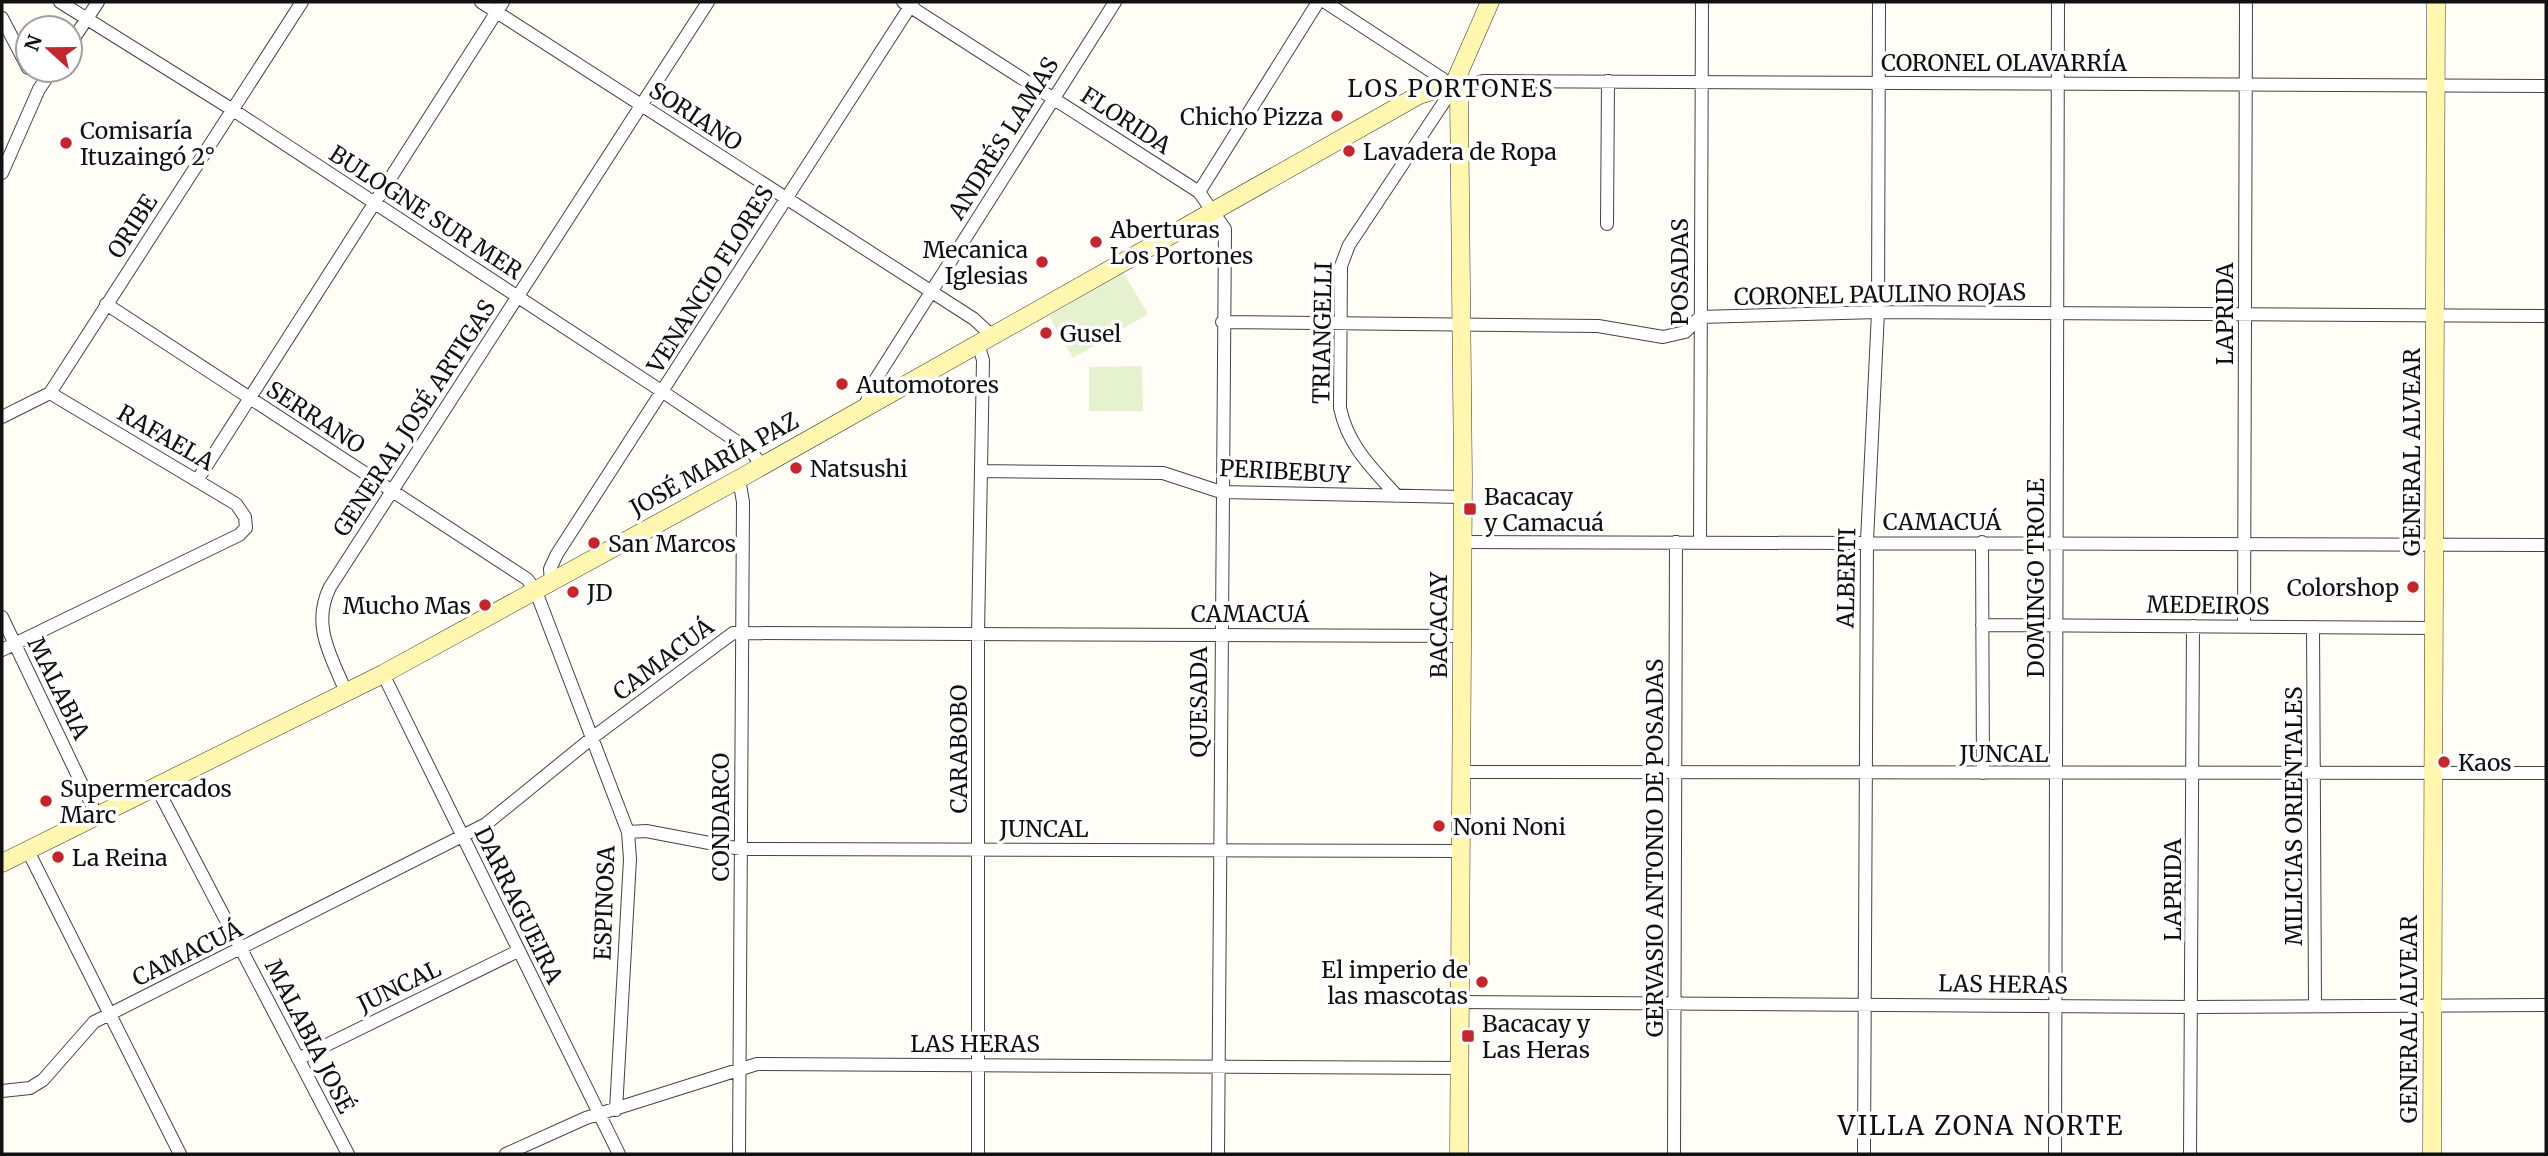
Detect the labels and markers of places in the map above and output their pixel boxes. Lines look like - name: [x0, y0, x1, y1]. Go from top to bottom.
- place label: Chicho Pizza: [1180, 102, 1323, 131]
- marker: Chicho Pizza: [1329, 108, 1345, 124]
- place label: Comisaría Ituzaingó 2°: [80, 116, 215, 171]
- marker: Comisaría Ituzaingó 2°: [58, 135, 74, 151]
- place label: Lavadera de Ropa: [1363, 137, 1557, 166]
- marker: Lavadera de Ropa: [1341, 143, 1357, 159]
- place label: Aberturas Los Portones: [1109, 215, 1253, 270]
- marker: Aberturas Los Portones: [1088, 234, 1104, 250]
- place label: Mecanica Iglesias: [923, 235, 1028, 290]
- marker: Mecanica Iglesias: [1034, 254, 1050, 270]
- place label: Gusel: [1060, 319, 1121, 348]
- marker: Gusel: [1038, 325, 1054, 341]
- place label: Automotores: [855, 370, 999, 399]
- marker: Automotores: [834, 376, 850, 392]
- place label: Natsushi: [810, 454, 908, 483]
- marker: Natsushi: [788, 460, 804, 476]
- place label: Bacacay y Camacuá: [1484, 482, 1604, 537]
- marker: Bacacay y Camacuá: [1462, 501, 1478, 517]
- place label: San Marcos: [608, 529, 736, 558]
- marker: San Marcos: [586, 535, 602, 551]
- place label: Colorshop: [2287, 573, 2399, 602]
- place label: JD: [586, 578, 613, 607]
- marker: Colorshop: [2405, 579, 2421, 595]
- marker: JD: [565, 584, 581, 600]
- place label: Mucho Mas: [343, 591, 471, 620]
- marker: Mucho Mas: [477, 597, 493, 613]
- place label: Kaos: [2458, 748, 2512, 777]
- marker: Kaos: [2436, 754, 2452, 770]
- place label: Supermercados Marc: [60, 774, 232, 829]
- marker: Supermercados Marc: [38, 793, 54, 809]
- place label: Noni Noni: [1453, 812, 1566, 841]
- marker: Noni Noni: [1431, 818, 1447, 834]
- place label: La Reina: [72, 843, 168, 872]
- marker: La Reina: [50, 849, 66, 865]
- place label: El imperio de las mascotas: [1321, 955, 1468, 1010]
- marker: El imperio de las mascotas: [1474, 974, 1490, 990]
- place label: Bacacay y Las Heras: [1482, 1009, 1591, 1064]
- marker: Bacacay y Las Heras: [1460, 1028, 1476, 1044]

